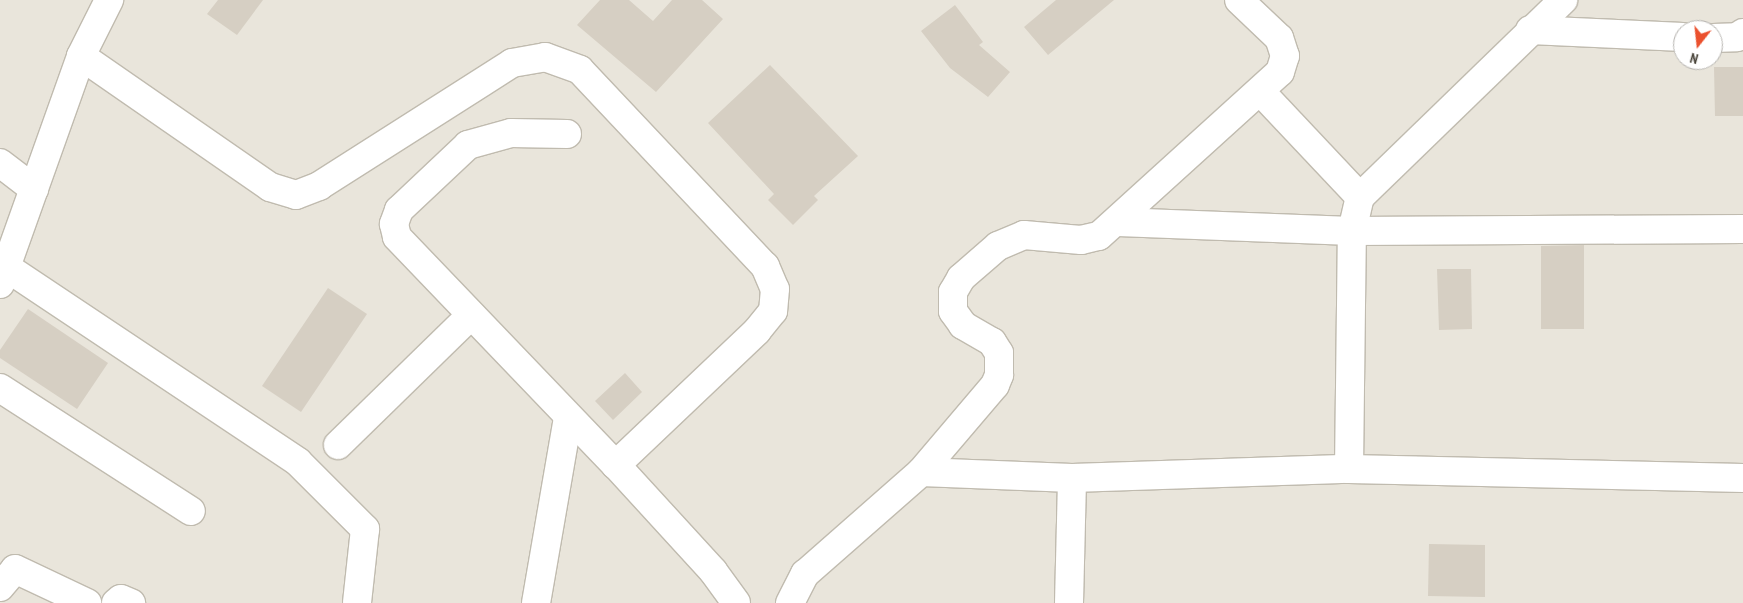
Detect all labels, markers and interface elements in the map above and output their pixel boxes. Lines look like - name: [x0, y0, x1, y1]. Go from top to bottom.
- north arrow: [1673, 20, 1723, 70]
- text: N: [1688, 49, 1700, 68]

